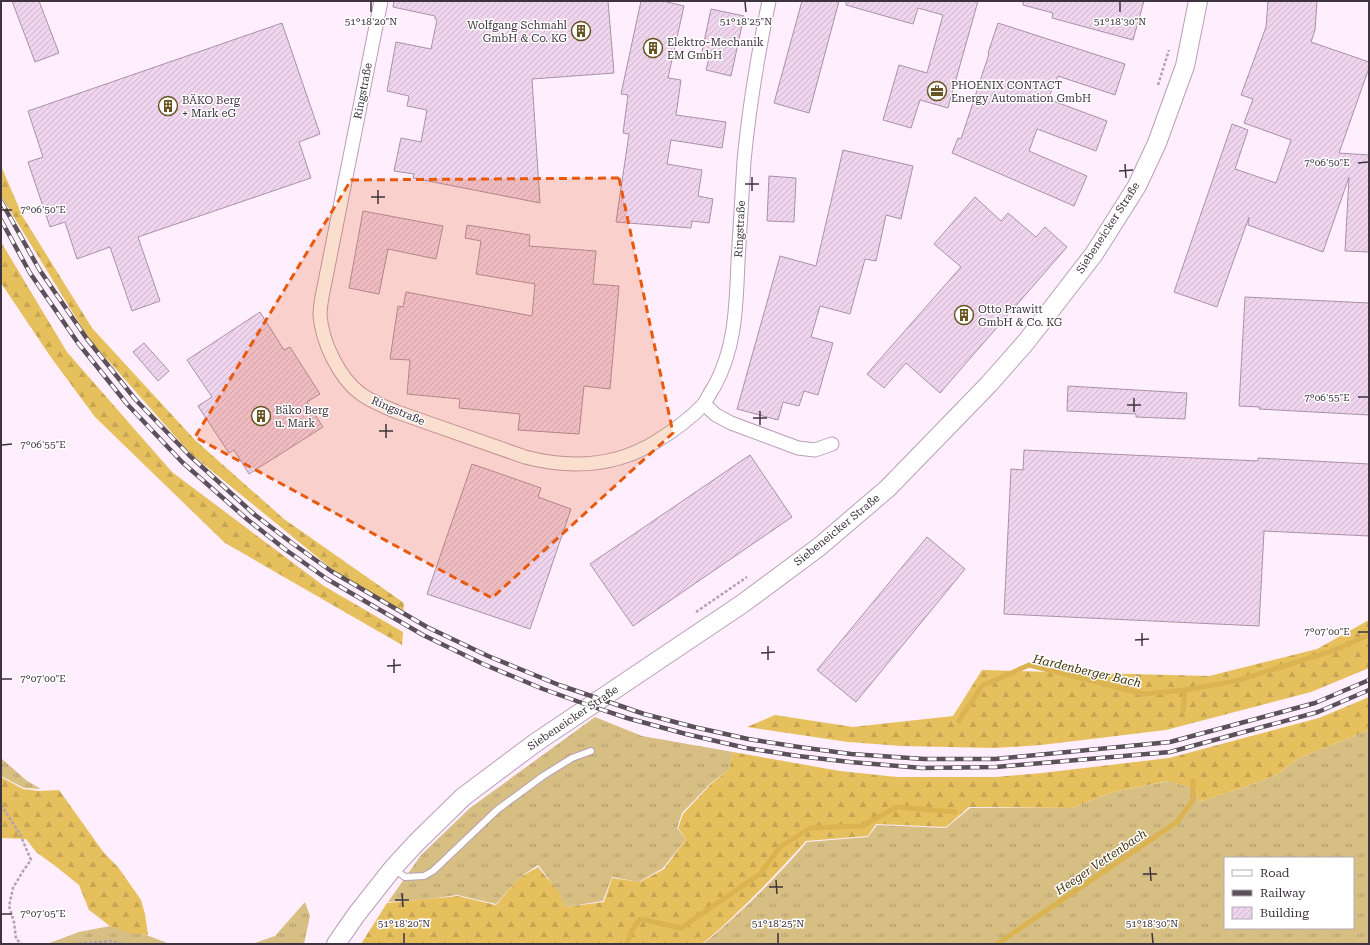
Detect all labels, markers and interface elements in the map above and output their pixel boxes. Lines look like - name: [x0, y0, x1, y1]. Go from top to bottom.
- text: 51°18'20"N: [345, 16, 397, 27]
- text: 51°18'25"N: [720, 16, 772, 27]
- text: 51°18'30"N: [1094, 16, 1146, 27]
- place label: Wolfgang Schmahl GmbH & Co. KG: [467, 19, 568, 45]
- building icon: Wolfgang Schmahl GmbH & Co. KG: [570, 20, 592, 42]
- place label: Elektro-Mechanik EM GmbH: [667, 36, 764, 62]
- building icon: Elektro-Mechanik EM GmbH: [642, 37, 664, 59]
- street label: Ringstraße: [351, 62, 375, 120]
- place label: PHOENIX CONTACT Energy Automation GmbH: [951, 79, 1091, 105]
- office icon: PHOENIX CONTACT Energy Automation GmbH: [926, 80, 948, 102]
- place label: BÄKO Berg + Mark eG: [182, 93, 241, 120]
- building icon: BÄKO Berg + Mark eG: [157, 95, 179, 117]
- text: 7°06'50"E: [1304, 157, 1350, 168]
- street label: Siebeneicker Straße: [1074, 180, 1142, 276]
- street label: Ringstraße: [732, 200, 748, 258]
- text: 7°06'50"E: [20, 204, 66, 215]
- place label: Otto Prawitt GmbH & Co. KG: [978, 303, 1063, 329]
- building icon: Otto Prawitt GmbH & Co. KG: [953, 304, 975, 326]
- text: 7°06'55"E: [1304, 392, 1350, 403]
- street label: Ringstraße: [369, 394, 427, 428]
- place label: Bäko Berg u. Mark: [275, 404, 329, 430]
- building icon: Bäko Berg u. Mark: [250, 405, 272, 427]
- text: 7°06'55"E: [20, 439, 66, 450]
- street label: Siebeneicker Straße: [792, 491, 882, 569]
- text: 7°07'00"E: [1304, 626, 1350, 637]
- water label: Hardenberger Bach: [1031, 652, 1142, 690]
- text: 7°07'00"E: [20, 673, 66, 684]
- street label: Siebeneicker Straße: [525, 683, 621, 753]
- water label: Heeger Vettenbach: [1052, 826, 1149, 898]
- legend: [1224, 857, 1354, 929]
- text: Road: [1260, 866, 1290, 880]
- text: Railway: [1260, 886, 1306, 900]
- text: Building: [1260, 906, 1309, 920]
- text: 7°07'05"E: [20, 908, 66, 919]
- text: 51°18'20"N: [378, 918, 430, 929]
- text: 51°18'25"N: [752, 918, 804, 929]
- text: 51°18'30"N: [1126, 918, 1178, 929]

